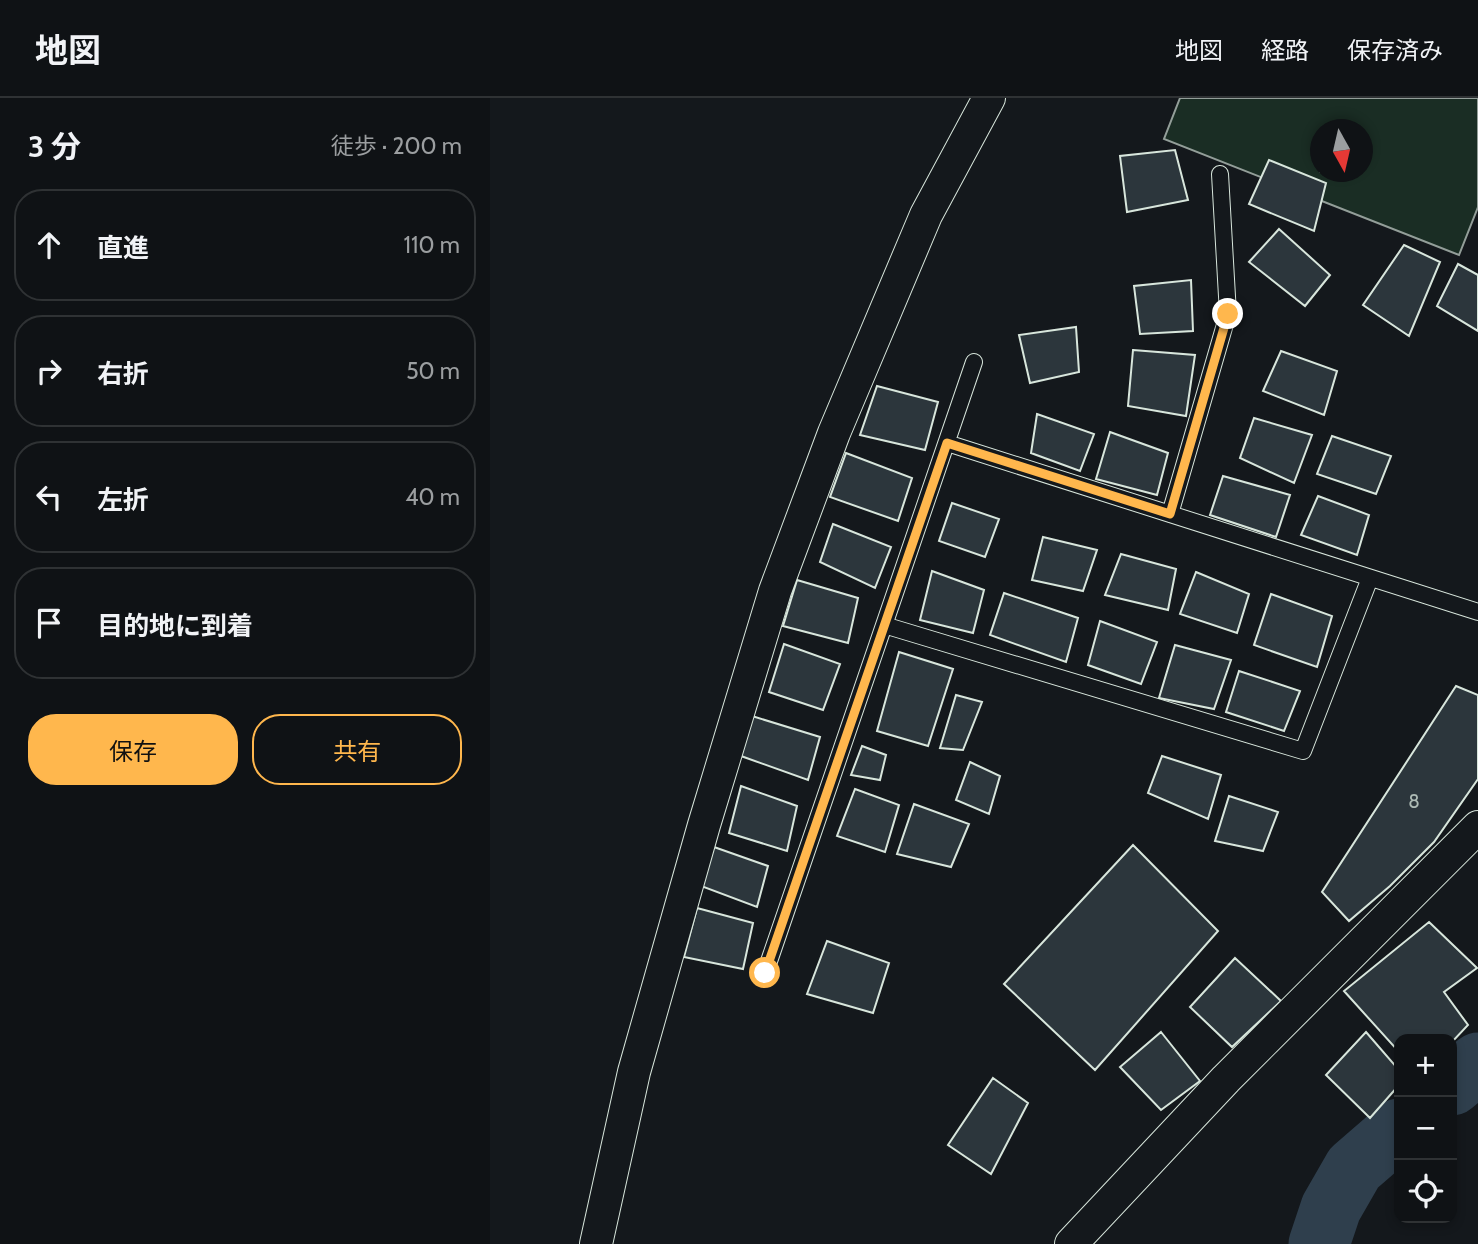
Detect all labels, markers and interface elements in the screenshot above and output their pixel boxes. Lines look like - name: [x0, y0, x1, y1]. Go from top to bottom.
- text: 地図: [35, 30, 101, 70]
- text: 地図: [1175, 36, 1223, 65]
- text: 経路: [1261, 36, 1309, 65]
- text: 保存済み: [1347, 36, 1443, 65]
- north arrow: [1310, 119, 1373, 182]
- text: 3 分: [28, 128, 81, 165]
- text: 徒歩 · 200 m: [331, 132, 462, 160]
- icon: ahead: [30, 226, 68, 264]
- text: 110 m: [404, 231, 460, 259]
- text: 直進: [97, 232, 149, 264]
- route end: [1212, 298, 1243, 329]
- icon: right: [30, 352, 68, 390]
- text: 50 m: [406, 357, 460, 385]
- text: 右折: [97, 358, 149, 390]
- icon: left: [30, 478, 68, 516]
- text: 40 m: [405, 483, 460, 511]
- text: 左折: [97, 484, 149, 516]
- icon: arrive: [30, 604, 68, 642]
- text: 目的地に到着: [97, 610, 253, 642]
- button: 保存: [28, 714, 238, 785]
- button: 共有: [252, 714, 462, 785]
- house number: 8: [1408, 790, 1420, 813]
- route start: [749, 957, 780, 988]
- map controls: [1394, 1034, 1457, 1223]
- button: +: [1394, 1034, 1457, 1097]
- button: −: [1394, 1097, 1457, 1160]
- button: locate: [1394, 1160, 1457, 1223]

